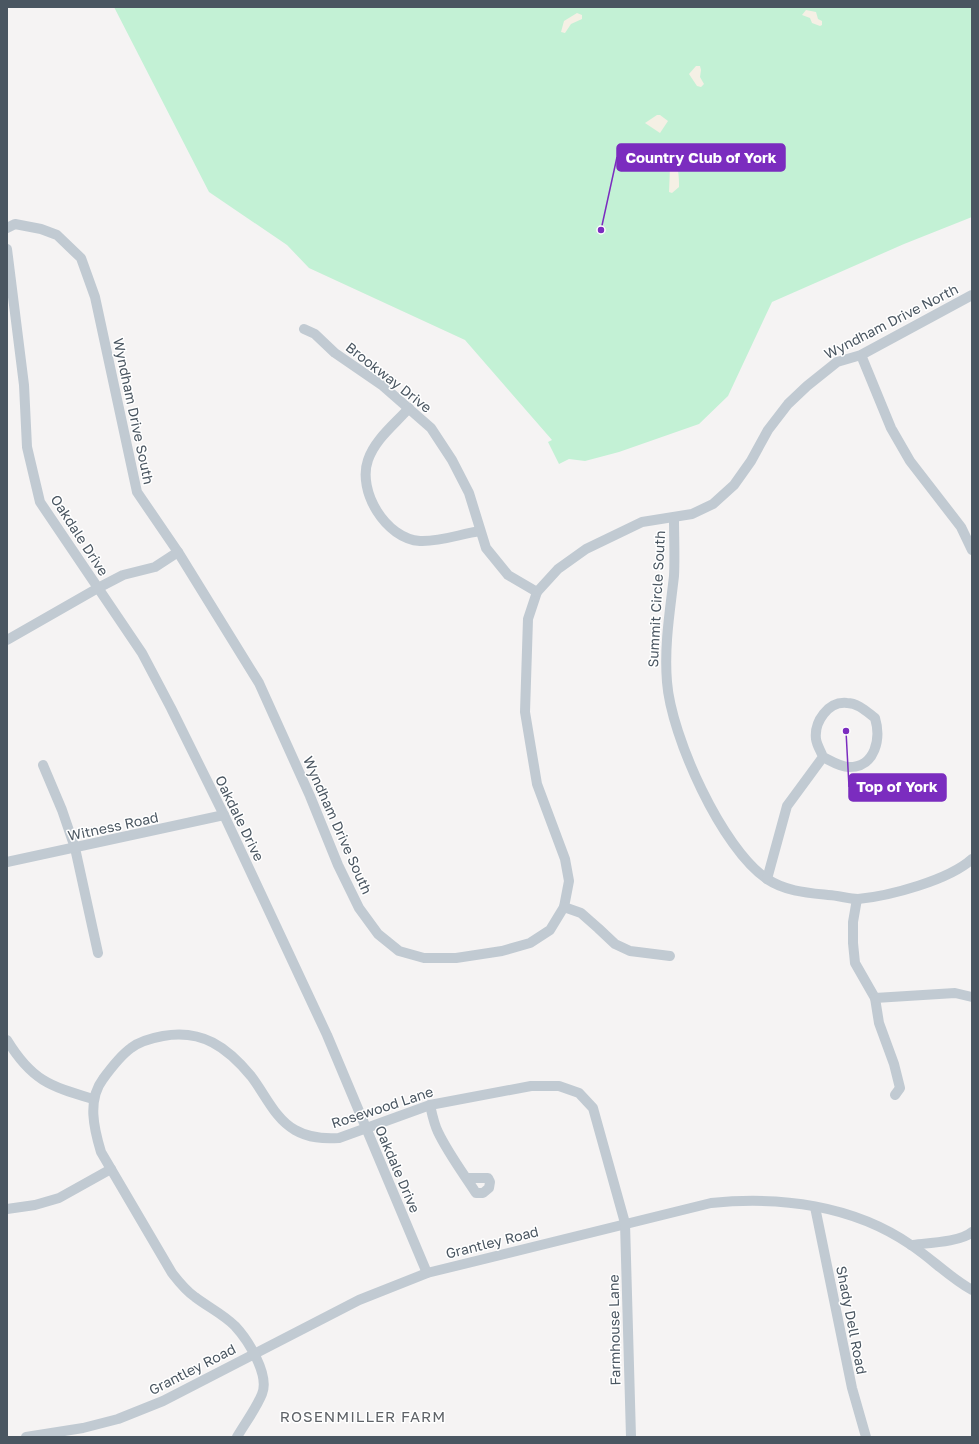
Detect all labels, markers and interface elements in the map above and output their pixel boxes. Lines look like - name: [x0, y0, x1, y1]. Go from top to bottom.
- callout: Country Club of York: [617, 144, 785, 171]
- text: Country Club of York: [625, 148, 777, 166]
- street label: Wyndham Drive North: [821, 280, 961, 362]
- street label: Wyndham Drive South: [110, 336, 158, 486]
- street label: Brookway Drive: [343, 338, 435, 416]
- street label: Oakdale Drive: [48, 491, 112, 579]
- street label: Summit Circle South: [644, 530, 668, 668]
- street label: Wyndham Drive South: [300, 753, 376, 897]
- street label: Oakdale Drive: [212, 772, 268, 864]
- callout: Top of York: [849, 774, 946, 801]
- text: Top of York: [856, 777, 938, 795]
- street label: Witness Road: [66, 808, 160, 844]
- street label: Rosewood Lane: [329, 1083, 435, 1131]
- street label: Oakdale Drive: [372, 1123, 424, 1215]
- street label: Grantley Road: [444, 1222, 540, 1262]
- street label: Shady Dell Road: [833, 1264, 871, 1376]
- street label: Farmhouse Lane: [605, 1274, 623, 1386]
- street label: Grantley Road: [146, 1340, 238, 1398]
- district label: ROSENMILLER FARM: [280, 1407, 446, 1425]

